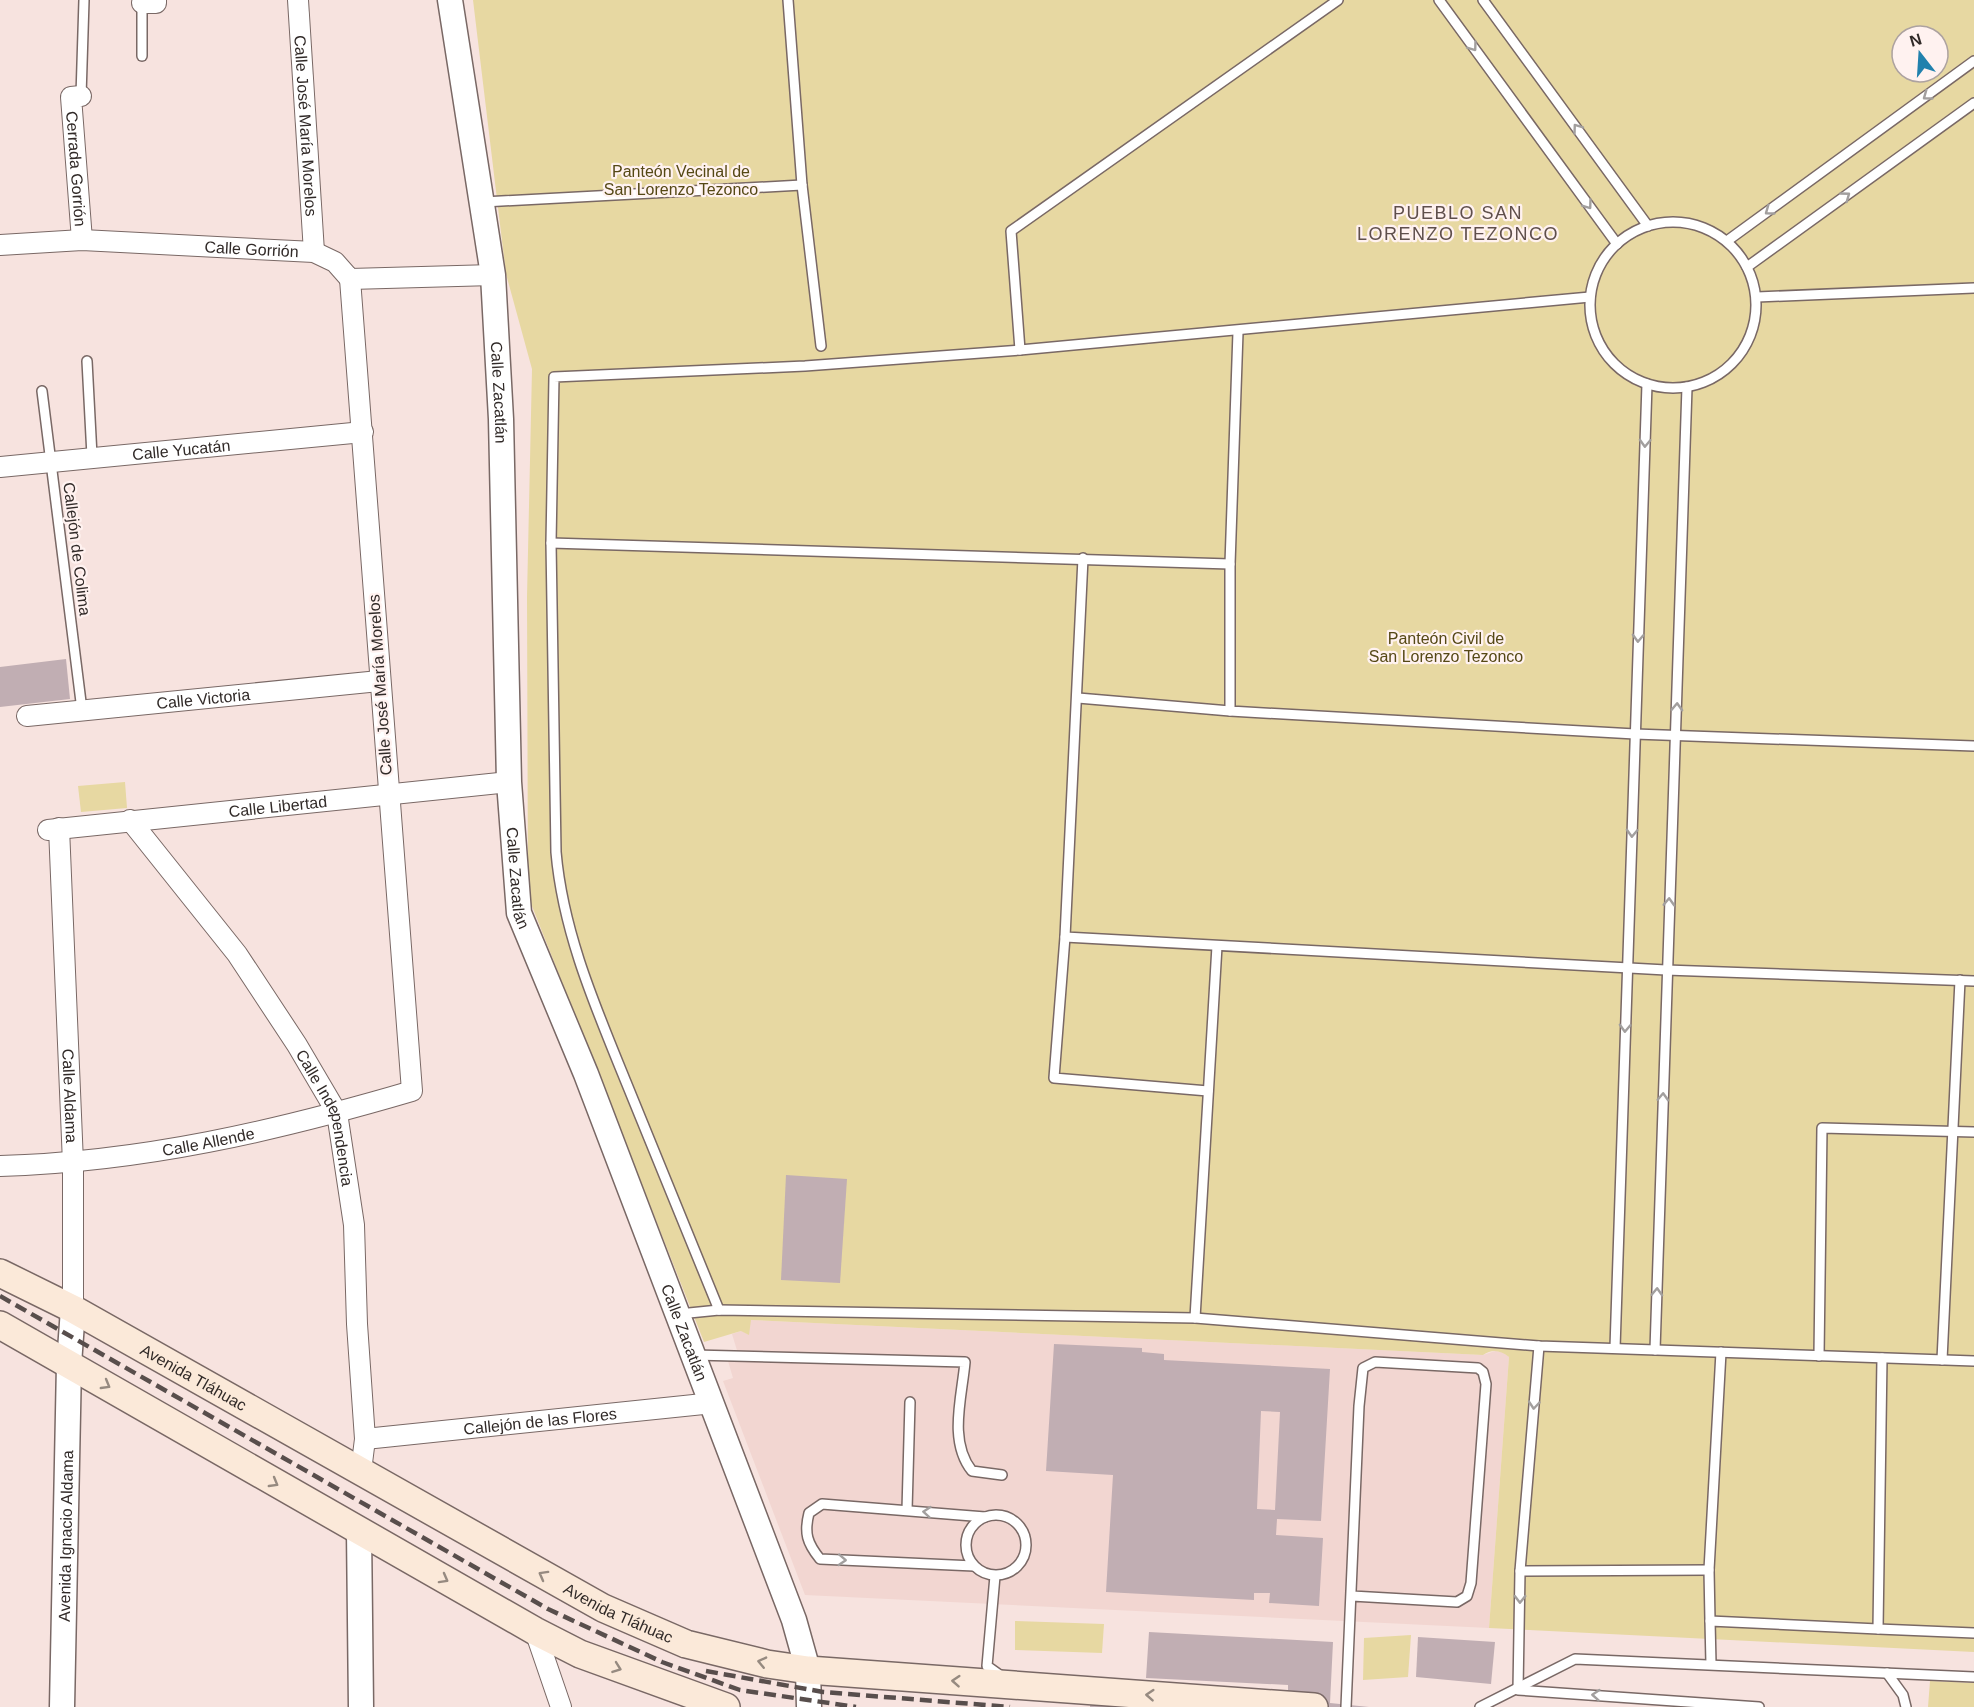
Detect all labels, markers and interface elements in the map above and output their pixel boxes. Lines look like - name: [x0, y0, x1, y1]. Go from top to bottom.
- north arrow: [1890, 24, 1950, 84]
- text: N: [1908, 30, 1924, 50]
- street label: Calle José María Morelos: [292, 35, 320, 217]
- one-way arrow: [1466, 41, 1477, 52]
- one-way arrow: [1922, 88, 1933, 99]
- street label: Cerrada Gorrión: [64, 110, 89, 227]
- one-way arrow: [1573, 123, 1584, 134]
- park label: Panteón Vecinal de San Lorenzo Tezonco: [604, 163, 758, 198]
- one-way arrow: [1839, 192, 1850, 203]
- one-way arrow: [1581, 198, 1592, 209]
- district label: PUEBLO SAN LORENZO TEZONCO: [1357, 203, 1559, 244]
- one-way arrow: [1765, 203, 1776, 214]
- street label: Calle Gorrión: [204, 238, 299, 260]
- street label: Calle Zacatlán: [488, 341, 510, 444]
- street label: Calle Yucatán: [131, 436, 231, 463]
- one-way arrow: [1639, 438, 1651, 447]
- street label: Callejón de Colima: [60, 481, 94, 617]
- street label: Calle José María Morelos: [365, 594, 395, 776]
- park label: Panteón Civil de San Lorenzo Tezonco: [1369, 630, 1523, 665]
- one-way arrow: [1632, 633, 1645, 642]
- street label: Calle Victoria: [155, 685, 251, 712]
- one-way arrow: [1671, 703, 1683, 712]
- street label: Calle Libertad: [228, 793, 328, 820]
- street label: Calle Zacatlán: [504, 826, 533, 931]
- one-way arrow: [1626, 828, 1638, 837]
- one-way arrow: [1663, 897, 1676, 906]
- one-way arrow: [1619, 1023, 1632, 1032]
- street label: Calle Independencia: [293, 1046, 356, 1187]
- street label: Calle Aldama: [60, 1048, 81, 1143]
- one-way arrow: [1656, 1092, 1669, 1101]
- street label: Calle Allende: [161, 1124, 256, 1159]
- street label: Calle Zacatlán: [658, 1282, 711, 1383]
- one-way arrow: [1651, 1287, 1663, 1296]
- street label: Avenida Tláhuac: [138, 1341, 250, 1414]
- one-way arrow: [99, 1378, 110, 1389]
- one-way arrow: [1528, 1400, 1541, 1409]
- street label: Callejón de las Flores: [463, 1405, 618, 1437]
- street label: Avenida Ignacio Aldama: [55, 1450, 76, 1622]
- one-way arrow: [268, 1475, 278, 1487]
- one-way arrow: [923, 1506, 932, 1519]
- one-way arrow: [838, 1554, 847, 1567]
- one-way arrow: [539, 1571, 549, 1582]
- one-way arrow: [438, 1572, 448, 1583]
- street label: Avenida Tláhuac: [561, 1579, 676, 1646]
- one-way arrow: [1513, 1595, 1526, 1604]
- one-way arrow: [757, 1657, 767, 1670]
- one-way arrow: [611, 1660, 622, 1673]
- one-way arrow: [951, 1675, 960, 1688]
- one-way arrow: [1146, 1689, 1155, 1702]
- one-way arrow: [1592, 1689, 1601, 1702]

